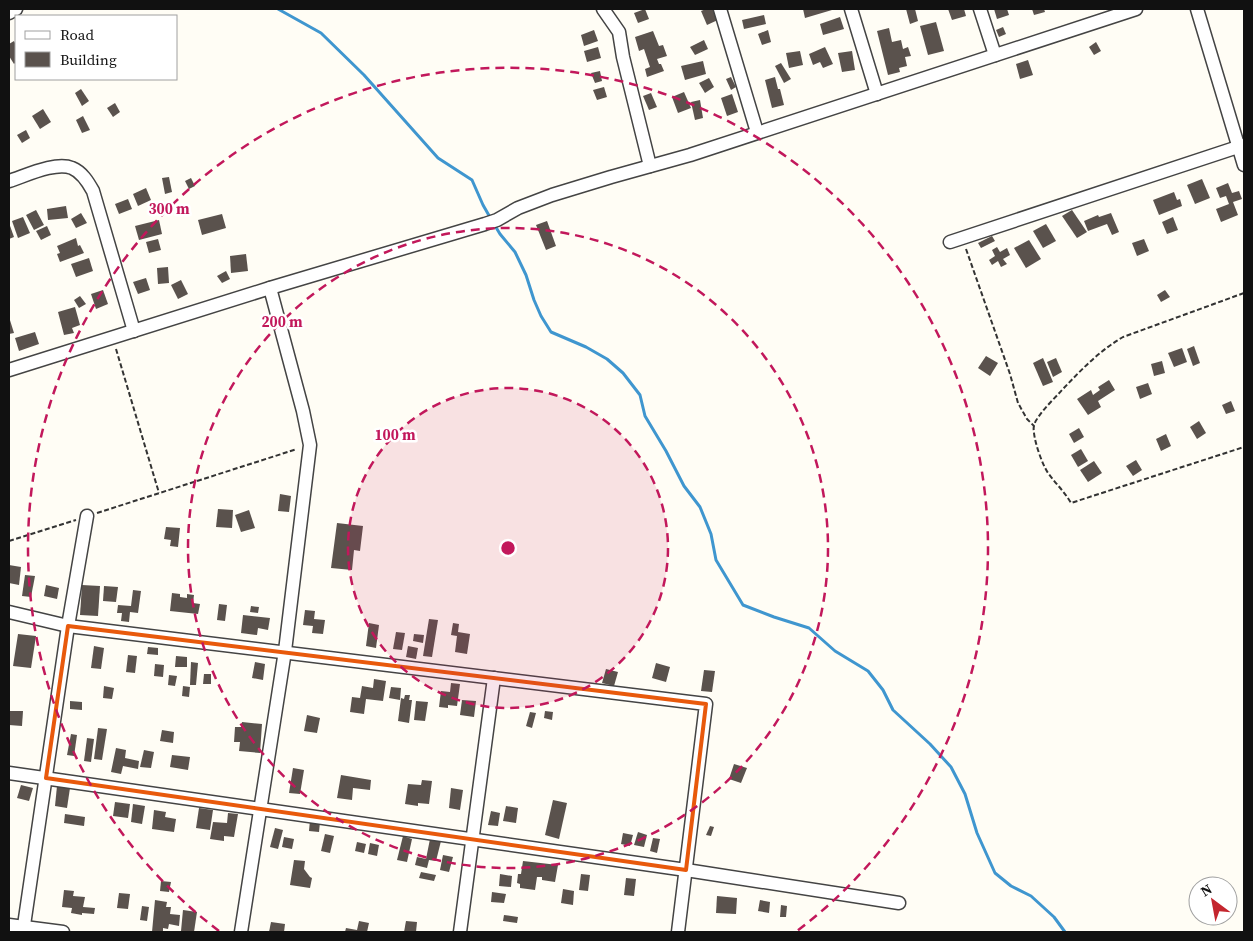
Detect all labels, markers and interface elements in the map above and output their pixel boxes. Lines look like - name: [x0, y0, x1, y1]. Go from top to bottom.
- legend: [15, 15, 178, 80]
- text: Road: [60, 24, 94, 45]
- text: Building: [60, 49, 117, 70]
- text: 300 m: [148, 198, 190, 219]
- text: 200 m: [261, 311, 303, 332]
- text: 100 m: [374, 424, 416, 445]
- centre of rings: [499, 539, 517, 557]
- north arrow: [1188, 876, 1238, 926]
- text: N: [1196, 879, 1216, 901]

